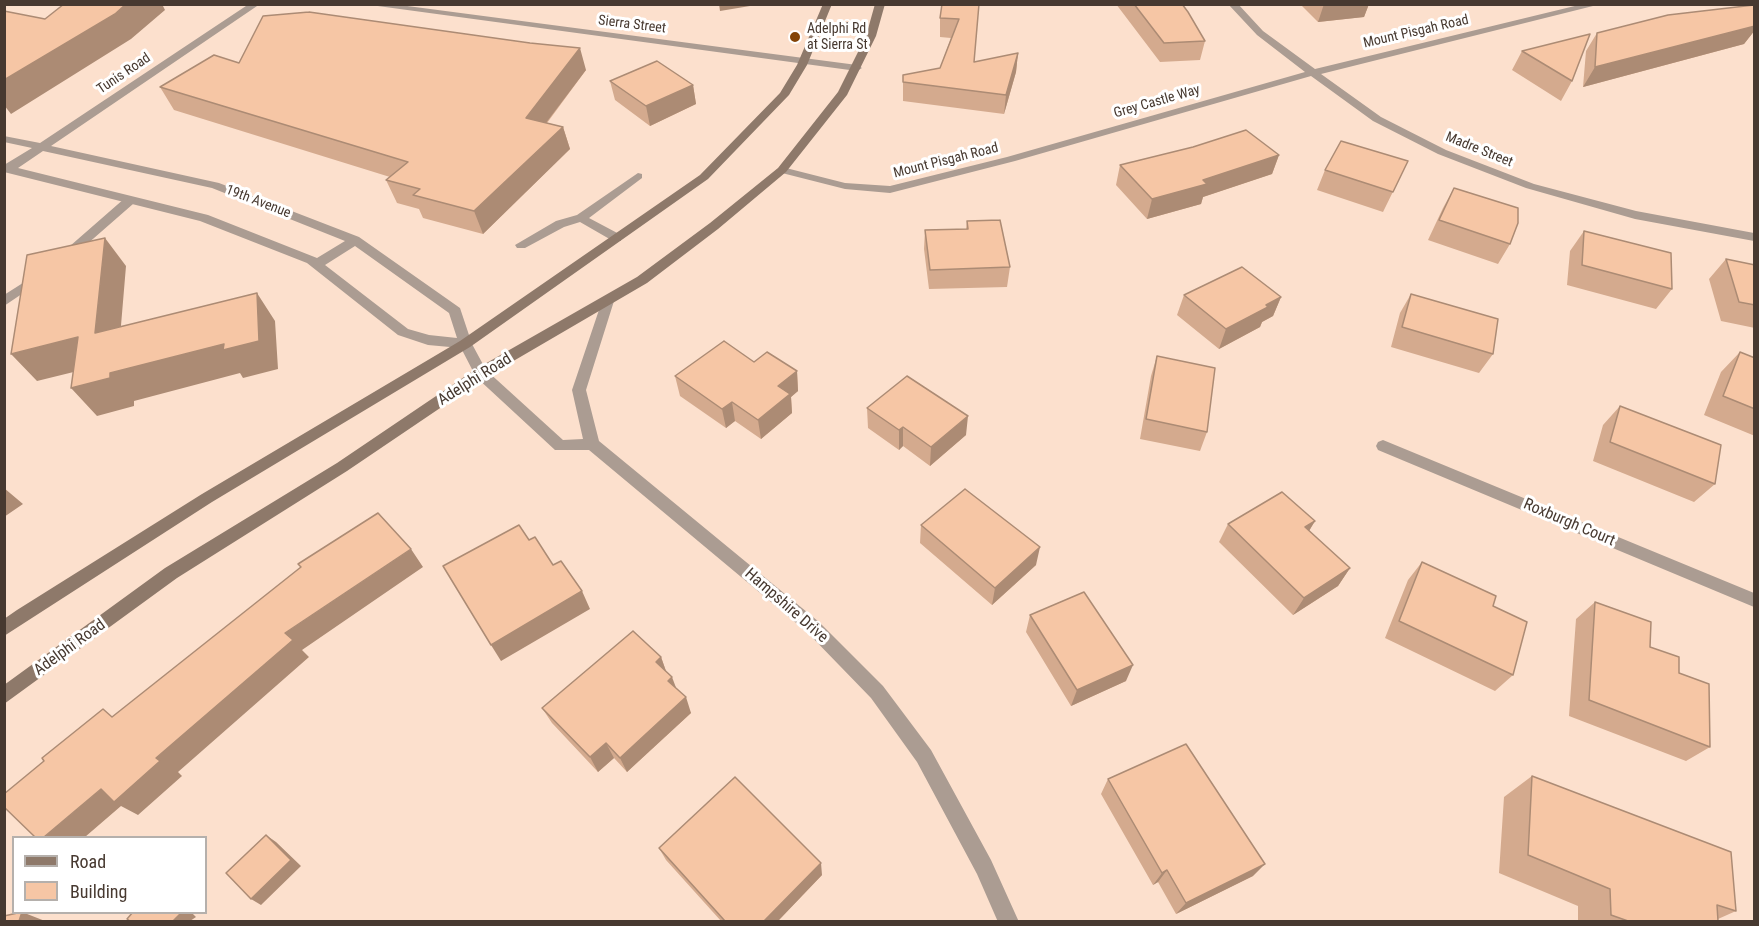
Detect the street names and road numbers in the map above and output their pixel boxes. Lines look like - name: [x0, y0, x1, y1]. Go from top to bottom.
- street label: Mount Pisgah Road: [1362, 12, 1470, 52]
- street label: Sierra Street: [597, 13, 667, 37]
- street label: Tunis Road: [94, 50, 154, 98]
- street label: Grey Castle Way: [1112, 82, 1202, 122]
- street label: Madre Street: [1443, 129, 1515, 171]
- street label: Mount Pisgah Road: [892, 140, 1000, 182]
- street label: 19th Avenue: [223, 182, 293, 222]
- street label: Adelphi Road: [435, 350, 515, 410]
- street label: Roxburgh Court: [1520, 495, 1618, 551]
- street label: Hampshire Drive: [740, 565, 832, 647]
- street label: Adelphi Road: [31, 616, 109, 680]

